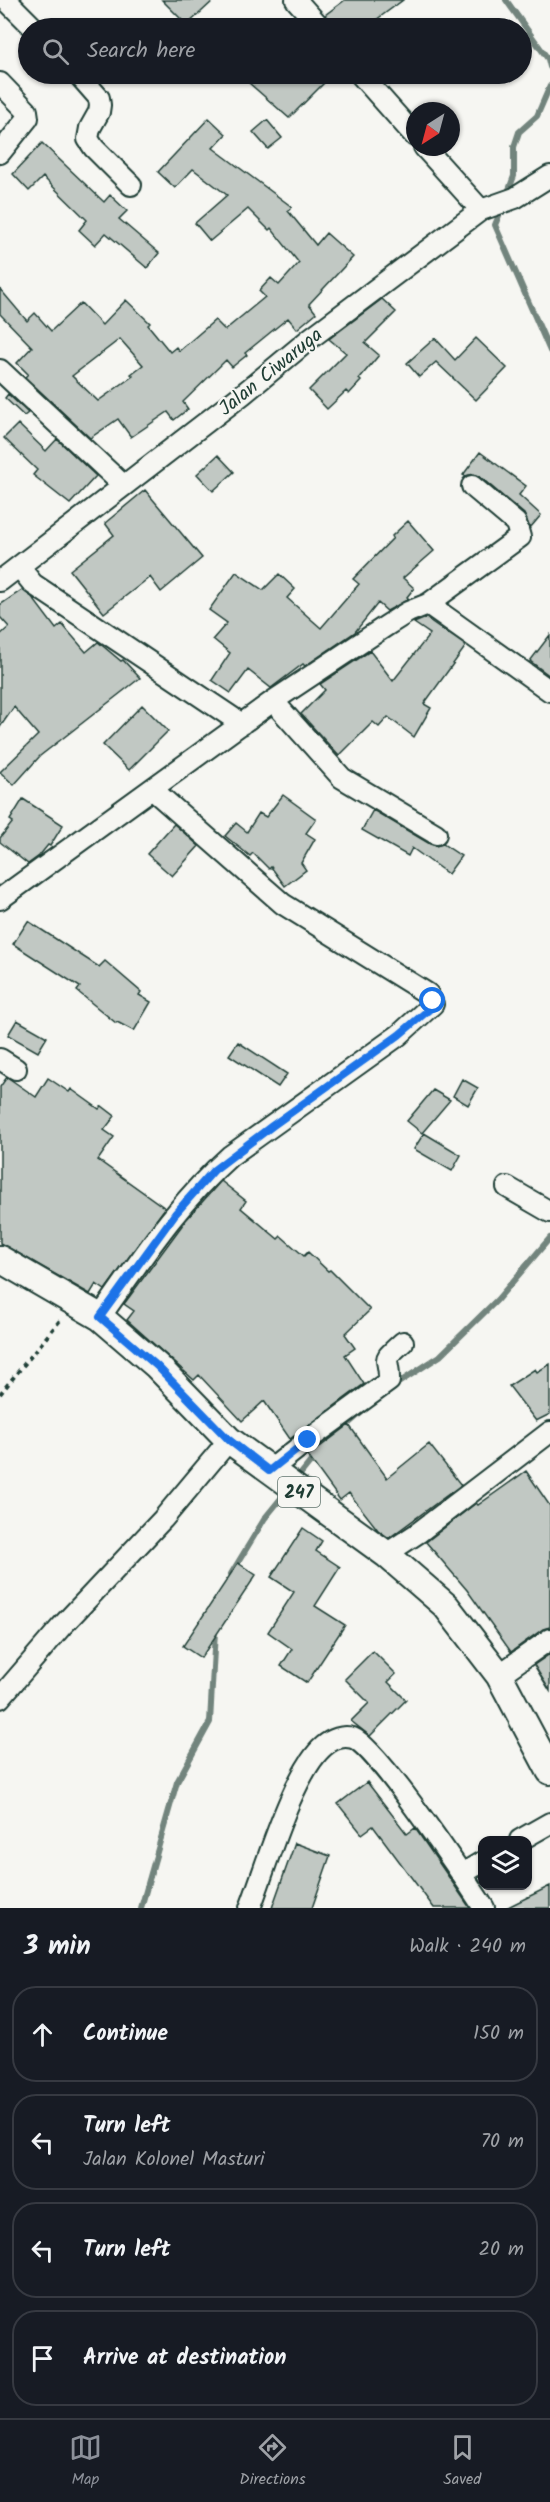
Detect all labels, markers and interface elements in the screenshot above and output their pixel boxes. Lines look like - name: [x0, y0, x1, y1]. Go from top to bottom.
- search box: [18, 18, 532, 84]
- text: Search here: [87, 34, 195, 69]
- icon: search: [39, 35, 72, 68]
- north arrow: [406, 102, 460, 156]
- street label: Jalan Ciwaruga: [212, 320, 330, 425]
- route start: [419, 987, 445, 1013]
- route end: [294, 1426, 320, 1452]
- road number: 247: [278, 1477, 320, 1507]
- map controls: [478, 1836, 532, 1890]
- button: layers: [478, 1836, 532, 1890]
- text: 3 min: [24, 1926, 91, 1968]
- text: Walk · 240 m: [409, 1931, 526, 1963]
- text: Continue: [83, 2017, 168, 2052]
- icon: ahead: [26, 2018, 59, 2051]
- text: 150 m: [473, 2018, 524, 2050]
- text: Turn left: [83, 2109, 170, 2144]
- icon: left: [26, 2126, 59, 2159]
- text: 70 m: [481, 2126, 524, 2158]
- text: Jalan Kolonel Masturi: [83, 2144, 265, 2176]
- text: Turn left: [83, 2233, 170, 2268]
- icon: left: [26, 2234, 59, 2267]
- text: 20 m: [478, 2234, 524, 2266]
- text: Arrive at destination: [83, 2341, 286, 2376]
- icon: arrive: [26, 2342, 59, 2375]
- tab: Map: [69, 2431, 102, 2492]
- tab: Directions: [239, 2431, 306, 2492]
- tab: Saved: [443, 2431, 481, 2492]

